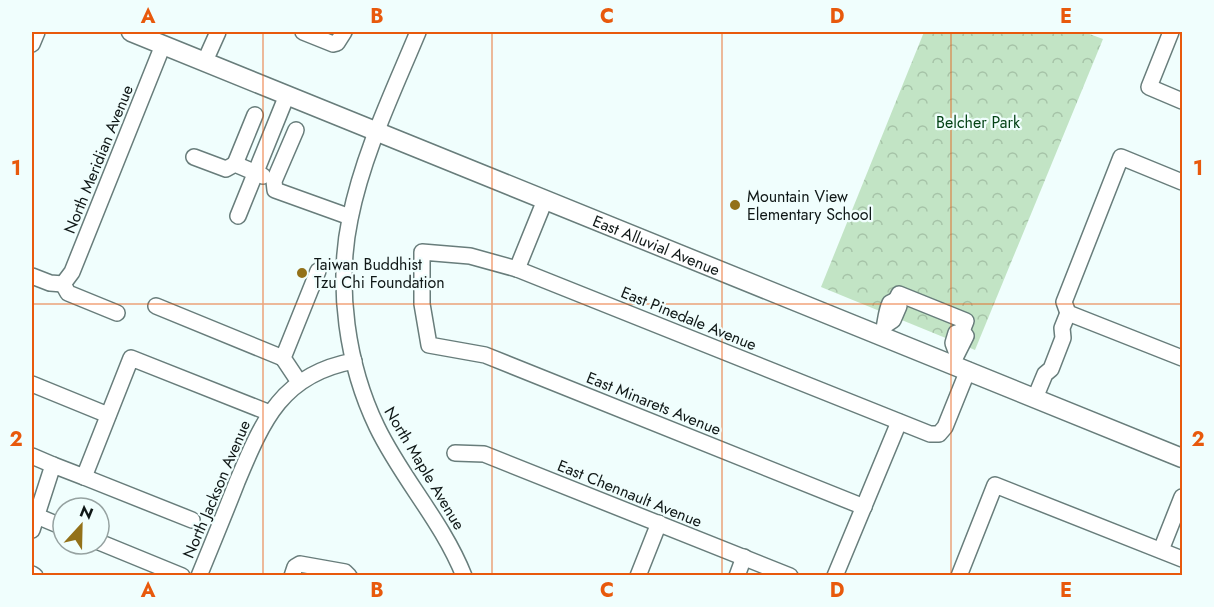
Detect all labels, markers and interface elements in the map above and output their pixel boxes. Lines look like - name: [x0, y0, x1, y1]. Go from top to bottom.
- text: A: [140, 2, 156, 31]
- text: B: [370, 2, 384, 31]
- text: C: [600, 2, 614, 31]
- text: D: [830, 2, 844, 31]
- text: E: [1060, 2, 1072, 31]
- street label: North Meridian Avenue: [58, 81, 139, 237]
- park label: Belcher Park: [936, 111, 1021, 134]
- text: 1: [11, 154, 21, 183]
- text: 1: [1193, 154, 1203, 183]
- place label: Mountain View Elementary School: [747, 185, 872, 226]
- marker: Mountain View Elementary School: [728, 198, 742, 212]
- street label: East Alluvial Avenue: [589, 209, 723, 282]
- place label: Taiwan Buddhist Tzu Chi Foundation: [314, 253, 445, 294]
- marker: Taiwan Buddhist Tzu Chi Foundation: [295, 266, 309, 280]
- street label: East Pinedale Avenue: [618, 281, 760, 356]
- street label: East Minarets Avenue: [583, 366, 725, 441]
- street label: North Maple Avenue: [379, 402, 470, 534]
- street label: North Jackson Avenue: [177, 417, 256, 562]
- text: 2: [9, 425, 23, 454]
- text: 2: [1191, 425, 1205, 454]
- street label: East Chennault Avenue: [554, 454, 706, 533]
- north arrow: [51, 496, 111, 556]
- text: N: [76, 500, 97, 526]
- text: A: [140, 576, 156, 605]
- text: B: [370, 576, 384, 605]
- text: C: [600, 576, 614, 605]
- text: D: [830, 576, 844, 605]
- text: E: [1060, 576, 1072, 605]

